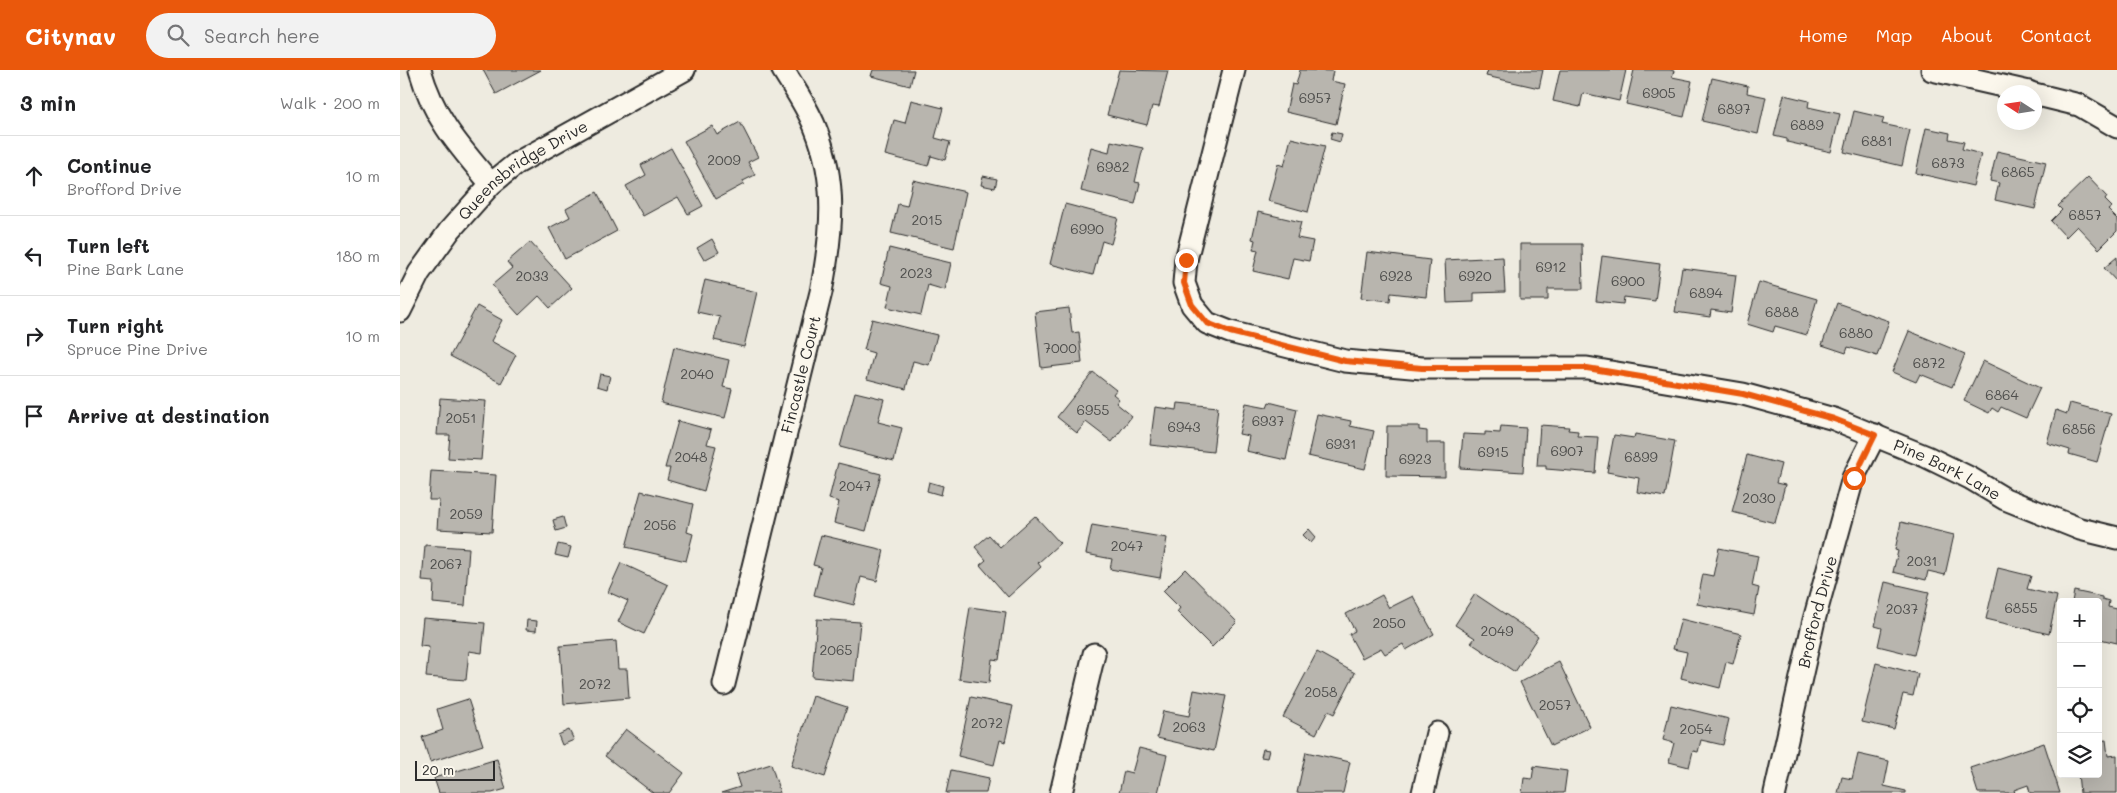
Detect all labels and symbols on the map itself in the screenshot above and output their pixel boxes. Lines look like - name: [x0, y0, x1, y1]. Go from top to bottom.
- house number: 6905: [1642, 83, 1676, 102]
- north arrow: [1997, 85, 2042, 130]
- house number: 6957: [1299, 88, 1332, 107]
- house number: 6897: [1718, 99, 1751, 118]
- street label: Queensbridge Drive: [453, 115, 591, 224]
- house number: 6889: [1790, 115, 1824, 134]
- house number: 6881: [1861, 131, 1893, 150]
- house number: 2009: [707, 150, 741, 169]
- house number: 6873: [1932, 153, 1964, 172]
- house number: 6982: [1097, 157, 1130, 176]
- house number: 6865: [2001, 162, 2035, 181]
- house number: 6857: [2069, 205, 2102, 224]
- house number: 2015: [912, 210, 942, 229]
- house number: 6990: [1070, 219, 1104, 238]
- route end: [1175, 249, 1198, 272]
- house number: 6912: [1536, 257, 1566, 276]
- house number: 2023: [900, 263, 932, 282]
- house number: 2033: [516, 266, 548, 285]
- house number: 6928: [1380, 266, 1413, 285]
- house number: 6920: [1458, 266, 1492, 285]
- house number: 6900: [1611, 271, 1645, 290]
- house number: 6894: [1689, 283, 1723, 302]
- house number: 6888: [1765, 302, 1799, 321]
- street label: Fincastle Court: [775, 313, 825, 435]
- house number: 6880: [1839, 323, 1873, 342]
- house number: 7000: [1043, 338, 1077, 357]
- house number: 6872: [1913, 353, 1945, 372]
- house number: 2040: [680, 364, 714, 383]
- house number: 6864: [1985, 385, 2020, 404]
- house number: 6955: [1076, 400, 1110, 419]
- house number: 2051: [446, 408, 476, 427]
- house number: 6937: [1252, 411, 1285, 430]
- house number: 6943: [1167, 417, 1201, 436]
- house number: 6856: [2062, 419, 2096, 438]
- house number: 6931: [1325, 434, 1357, 453]
- street label: Pine Bark Lane: [1891, 434, 2005, 504]
- house number: 6907: [1550, 441, 1584, 460]
- house number: 6915: [1477, 442, 1509, 461]
- house number: 2048: [674, 447, 708, 466]
- house number: 6899: [1624, 447, 1658, 466]
- house number: 6923: [1399, 449, 1431, 468]
- route start: [1843, 467, 1866, 490]
- house number: 2047: [839, 476, 871, 495]
- house number: 2030: [1742, 488, 1776, 507]
- house number: 2059: [450, 504, 482, 523]
- house number: 2056: [643, 515, 677, 534]
- house number: 2047: [1111, 536, 1143, 555]
- house number: 2031: [1907, 551, 1937, 570]
- street label: Brofford Drive: [1793, 553, 1841, 670]
- house number: 2067: [430, 554, 463, 573]
- house number: 6855: [2004, 598, 2038, 617]
- house number: 2037: [1886, 599, 1918, 618]
- house number: 2050: [1372, 613, 1406, 632]
- house number: 2049: [1481, 621, 1513, 640]
- house number: 2065: [819, 640, 853, 659]
- house number: 2072: [579, 674, 611, 693]
- house number: 2058: [1304, 682, 1338, 701]
- house number: 2057: [1539, 695, 1571, 714]
- house number: 2072: [971, 713, 1003, 732]
- house number: 2063: [1172, 717, 1206, 736]
- house number: 2054: [1680, 719, 1713, 738]
- scale bar: [415, 758, 495, 781]

